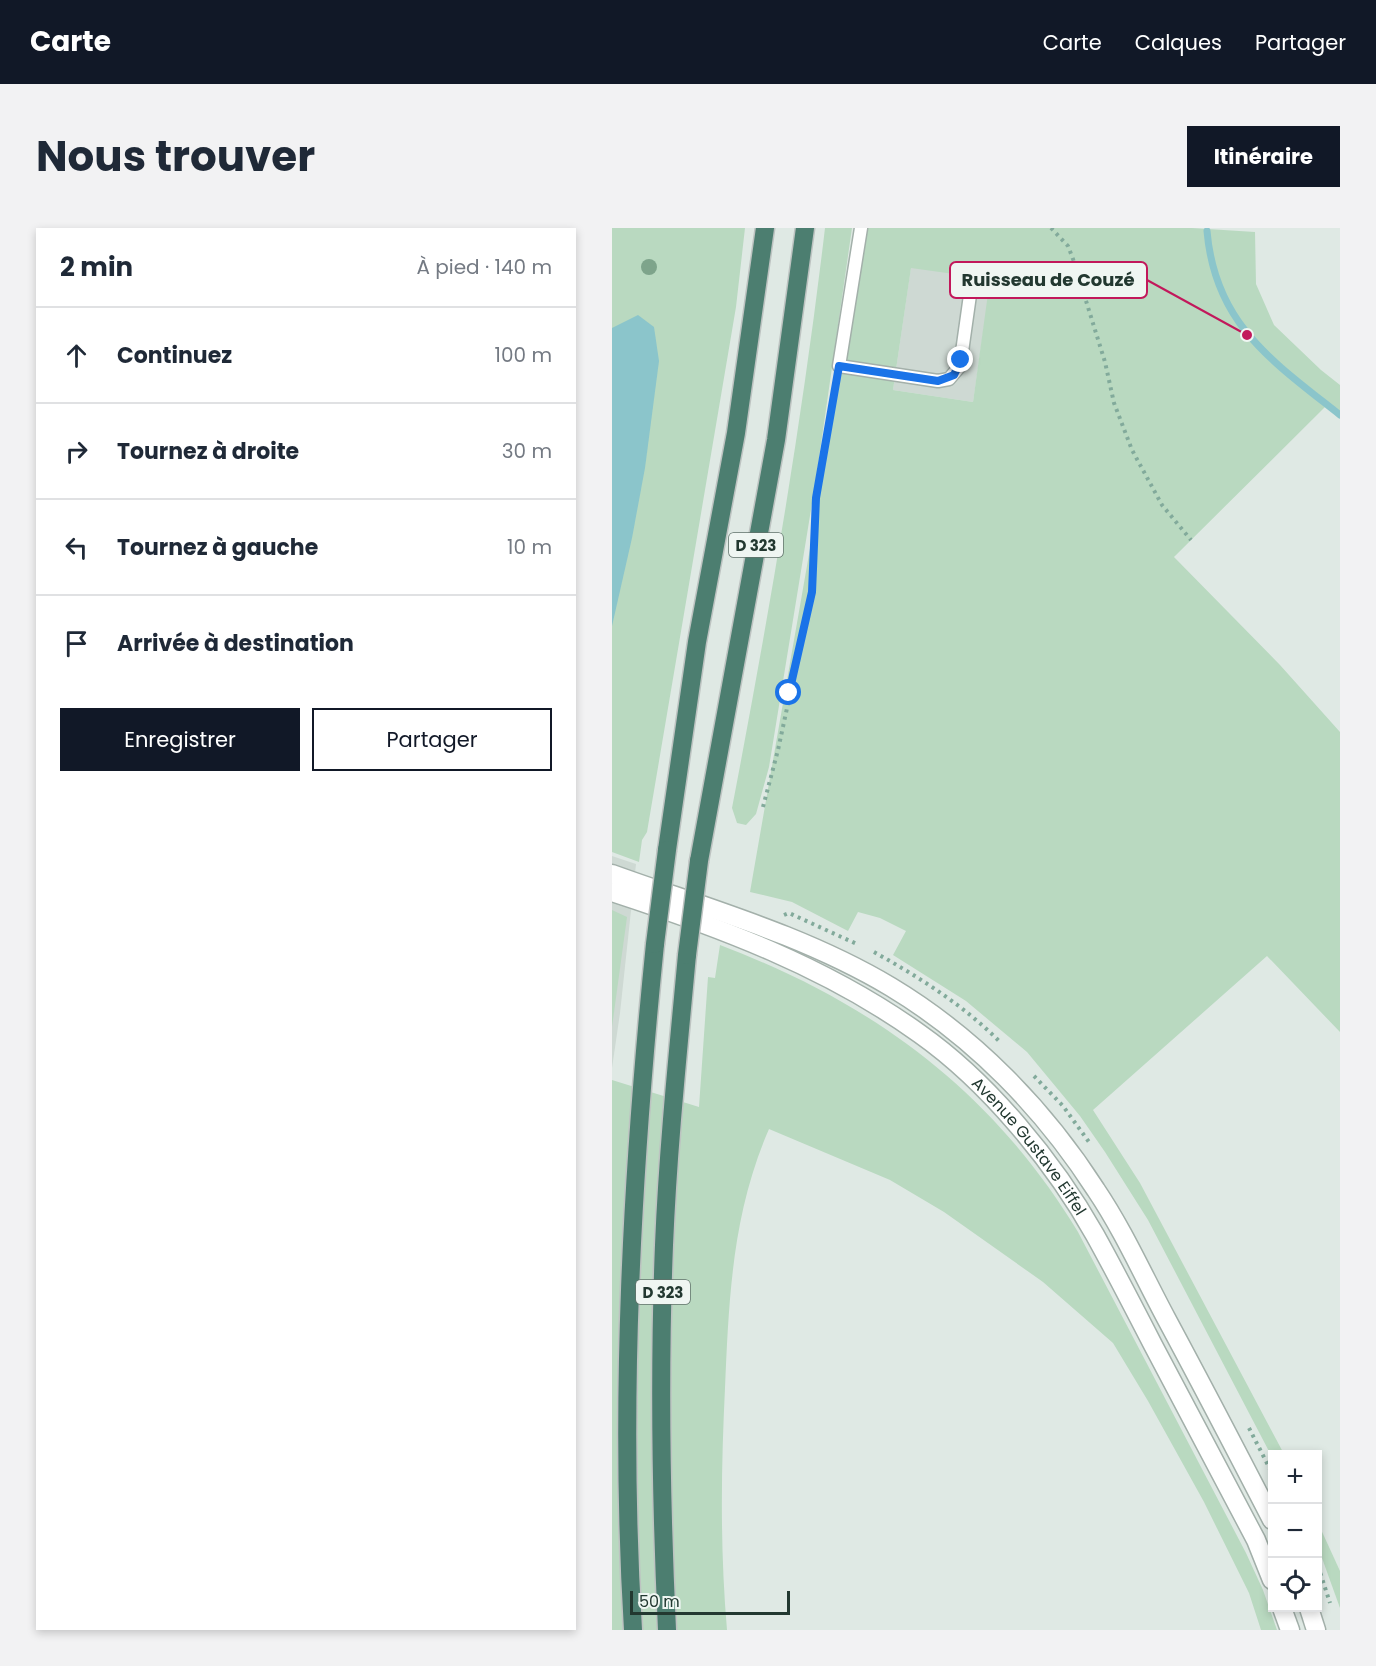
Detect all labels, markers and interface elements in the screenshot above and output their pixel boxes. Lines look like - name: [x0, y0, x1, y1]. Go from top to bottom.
- text: Carte: [30, 22, 111, 61]
- text: Carte: [1043, 28, 1102, 57]
- text: Calques: [1135, 28, 1222, 57]
- text: Partager: [1255, 28, 1346, 57]
- button: Itinéraire: [1187, 126, 1340, 187]
- text: Nous trouver: [36, 127, 315, 186]
- text: 2 min: [60, 249, 133, 285]
- text: À pied · 140 m: [416, 253, 552, 281]
- callout: Ruisseau de Couzé: [950, 262, 1147, 298]
- text: Ruisseau de Couzé: [962, 267, 1134, 292]
- icon: ahead: [60, 339, 93, 372]
- text: Continuez: [117, 340, 232, 371]
- text: 100 m: [495, 341, 552, 369]
- route end: [947, 346, 973, 372]
- icon: right: [60, 435, 93, 468]
- text: Tournez à droite: [117, 436, 299, 467]
- text: 30 m: [502, 437, 552, 465]
- icon: left: [60, 531, 93, 564]
- text: Tournez à gauche: [117, 532, 318, 563]
- text: 10 m: [507, 533, 552, 561]
- road number: D 323: [729, 533, 783, 557]
- icon: arrive: [60, 627, 93, 660]
- text: Arrivée à destination: [117, 628, 354, 659]
- route start: [775, 679, 801, 705]
- button: Enregistrer: [60, 708, 300, 771]
- button: Partager: [312, 708, 552, 771]
- street label: Avenue Gustave Eiffel: [967, 1071, 1092, 1220]
- road number: D 323: [636, 1280, 690, 1304]
- map controls: [1268, 1450, 1322, 1612]
- button: +: [1268, 1450, 1322, 1504]
- button: −: [1268, 1504, 1322, 1558]
- button: locate: [1268, 1558, 1322, 1612]
- scale bar: [630, 1588, 790, 1616]
- text: 50 m: [639, 1590, 680, 1613]

